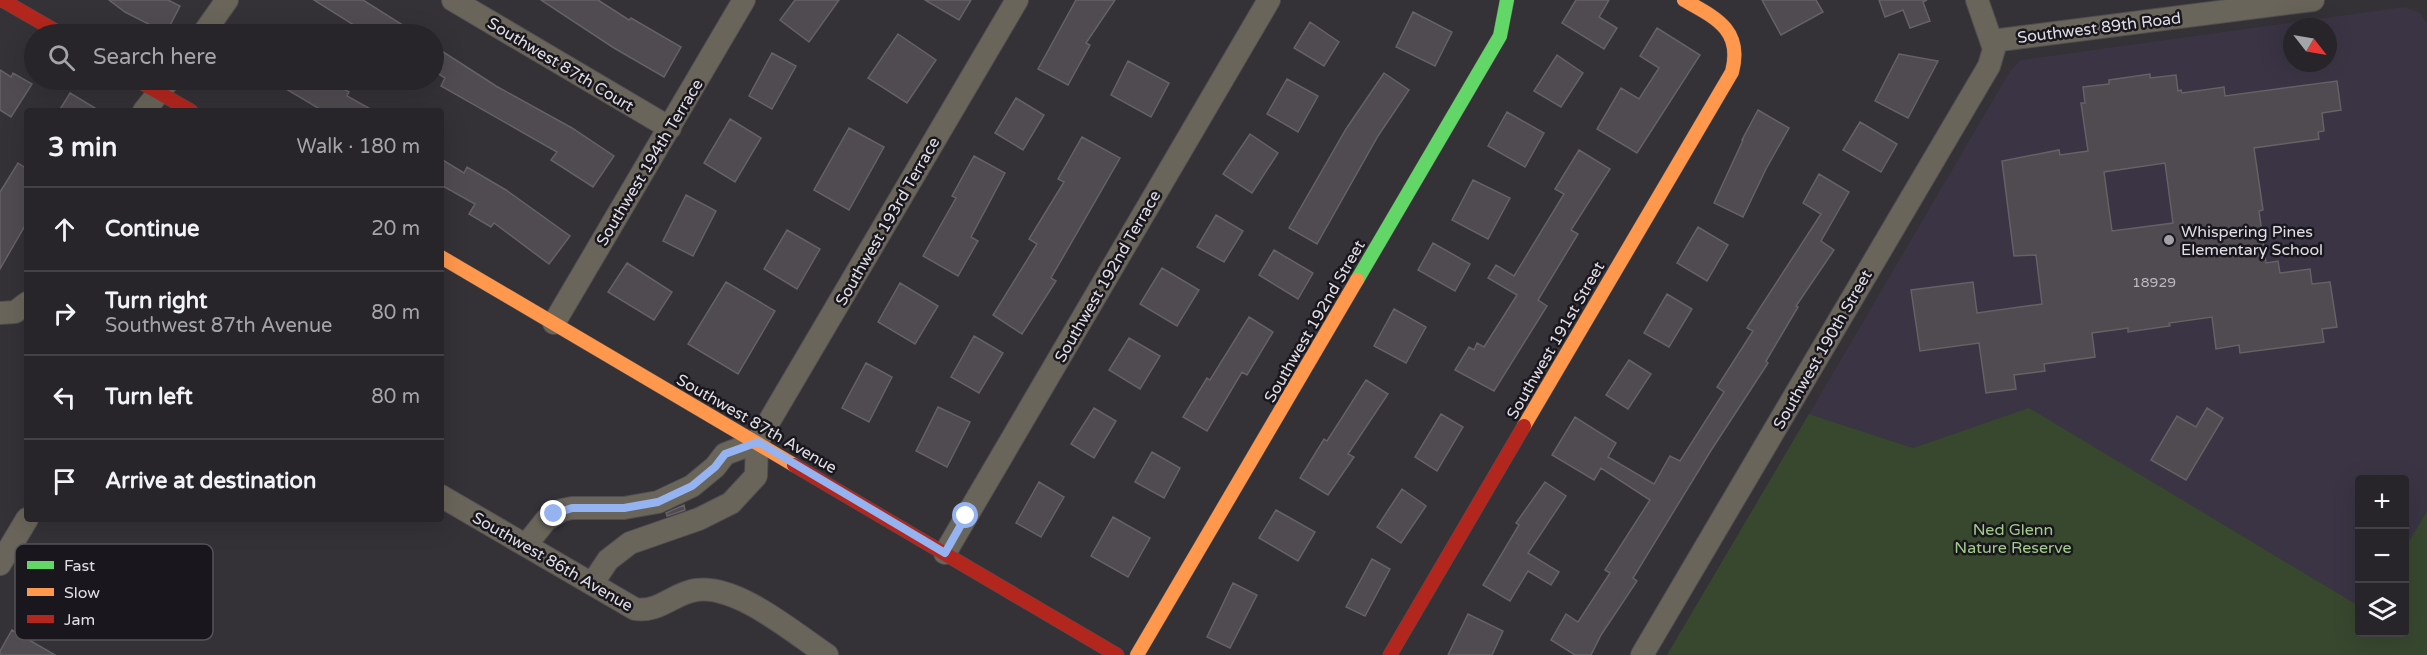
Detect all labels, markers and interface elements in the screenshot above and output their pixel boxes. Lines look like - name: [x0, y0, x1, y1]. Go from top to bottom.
- street label: Southwest 89th Road: [2016, 8, 2182, 48]
- street label: Southwest 87th Court: [484, 13, 637, 116]
- north arrow: [2283, 18, 2337, 72]
- search box: [24, 24, 444, 90]
- icon: search: [45, 41, 78, 74]
- text: Search here: [93, 44, 217, 70]
- street label: Southwest 194th Terrace: [592, 75, 708, 250]
- text: 3 min: [48, 132, 117, 163]
- street label: Southwest 193rd Terrace: [831, 134, 944, 309]
- text: Walk · 180 m: [297, 135, 420, 159]
- street label: Southwest 192nd Terrace: [1050, 187, 1165, 366]
- icon: ahead: [48, 213, 81, 246]
- text: Continue: [105, 216, 200, 242]
- text: 20 m: [371, 217, 420, 241]
- place label: Whispering Pines Elementary School: [2181, 222, 2323, 260]
- marker: Whispering Pines Elementary School: [2162, 233, 2176, 247]
- street label: Southwest 192nd Street: [1260, 237, 1370, 406]
- street label: Southwest 191st Street: [1503, 258, 1609, 423]
- street label: Southwest 190th Street: [1769, 266, 1877, 433]
- house number: 18929: [2132, 274, 2176, 291]
- text: Turn right: [105, 288, 207, 314]
- icon: right: [48, 297, 81, 330]
- text: 80 m: [371, 301, 420, 325]
- text: Southwest 87th Avenue: [105, 314, 332, 338]
- street label: Southwest 87th Avenue: [673, 370, 840, 478]
- icon: left: [48, 381, 81, 414]
- text: Turn left: [105, 384, 193, 410]
- text: 80 m: [371, 385, 420, 409]
- icon: arrive: [48, 465, 81, 498]
- text: Arrive at destination: [105, 468, 316, 494]
- map controls: [2355, 475, 2409, 637]
- button: +: [2355, 475, 2409, 529]
- route end: [540, 500, 566, 526]
- route start: [952, 502, 978, 528]
- street label: Southwest 86th Avenue: [469, 508, 636, 616]
- park label: Ned Glenn Nature Reserve: [1954, 520, 2072, 558]
- button: −: [2355, 529, 2409, 583]
- legend: [15, 544, 213, 640]
- text: Fast: [64, 556, 95, 576]
- text: Slow: [64, 583, 100, 603]
- button: layers: [2355, 583, 2409, 637]
- text: Jam: [64, 610, 95, 630]

